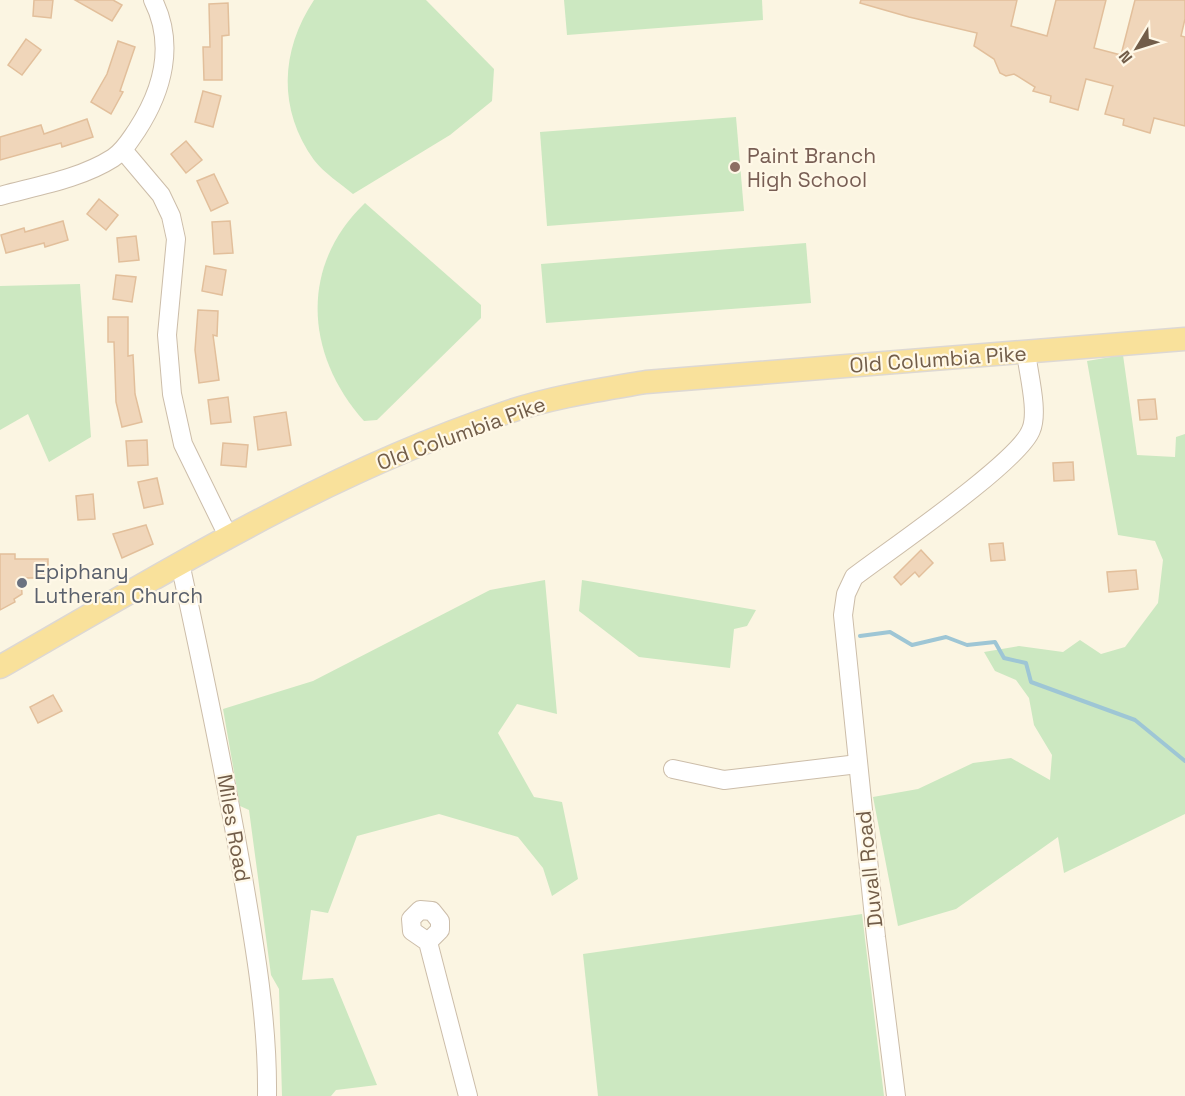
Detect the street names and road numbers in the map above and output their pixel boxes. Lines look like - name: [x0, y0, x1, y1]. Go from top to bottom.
- street label: Old Columbia Pike: [848, 339, 1028, 379]
- street label: Old Columbia Pike: [373, 390, 549, 476]
- street label: Miles Road: [211, 772, 257, 884]
- street label: Duvall Road: [849, 809, 889, 929]

